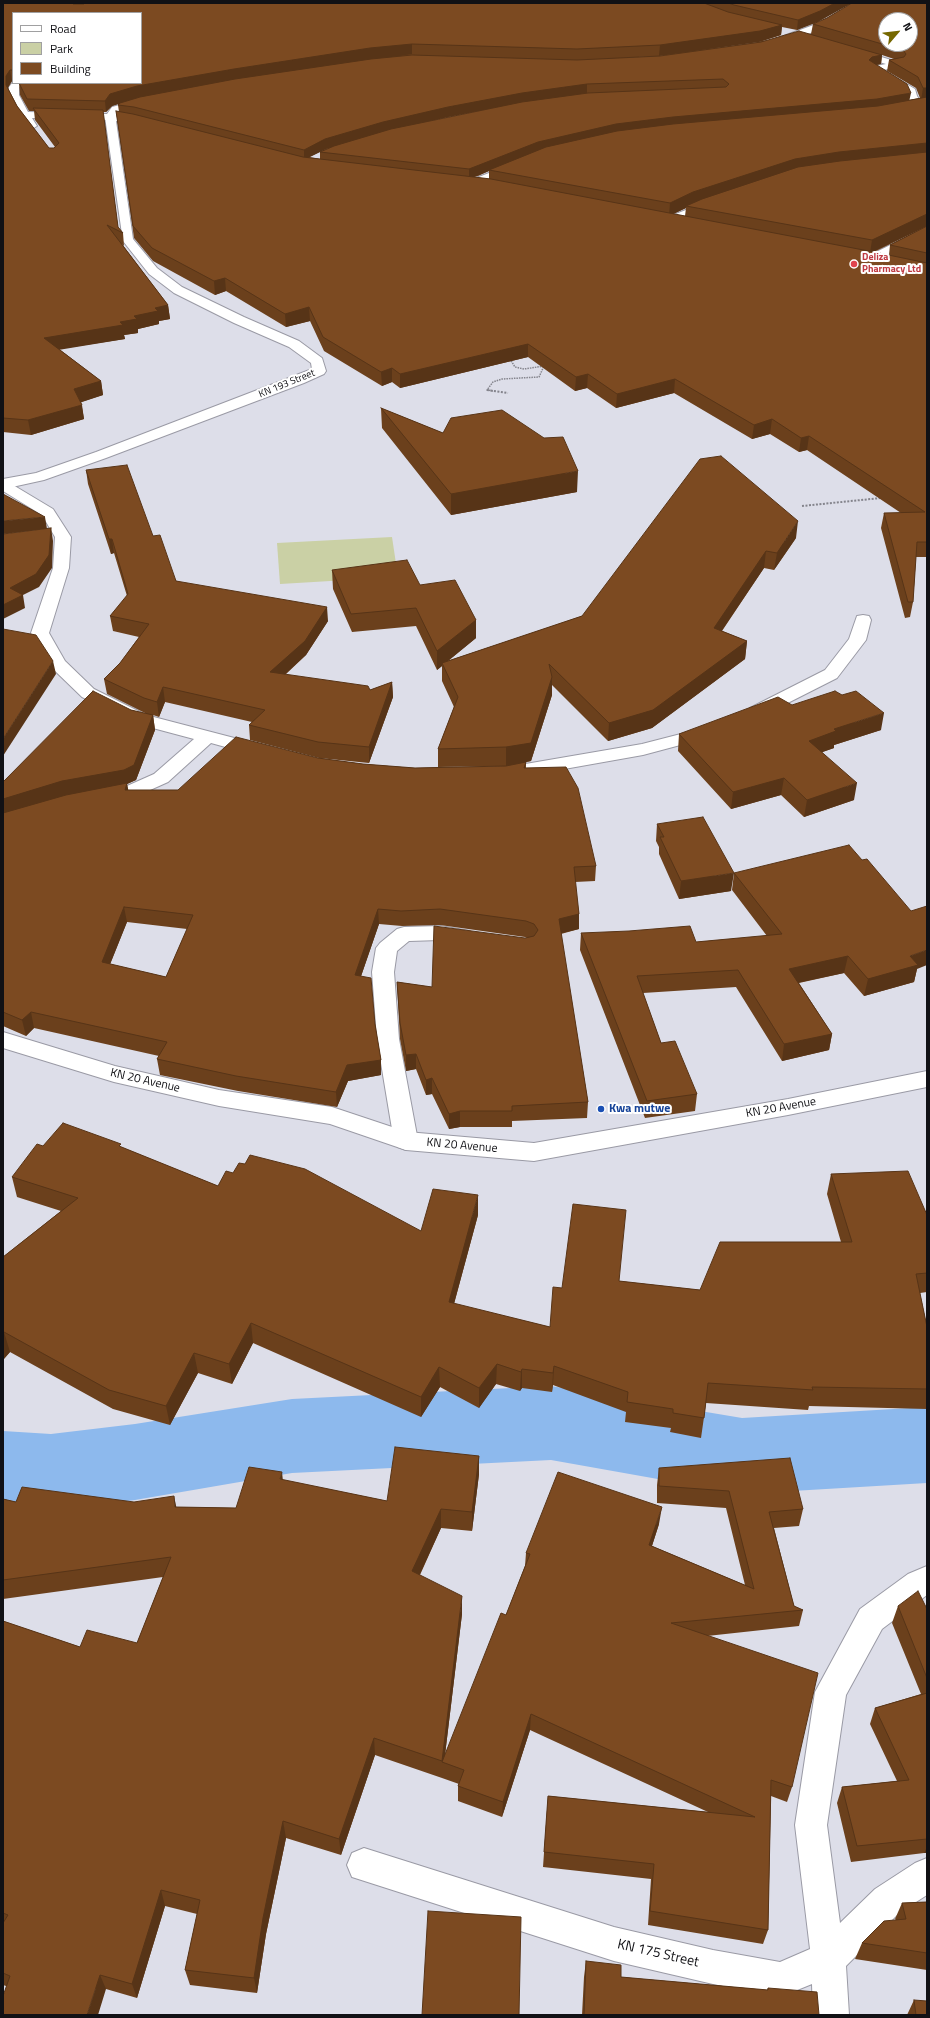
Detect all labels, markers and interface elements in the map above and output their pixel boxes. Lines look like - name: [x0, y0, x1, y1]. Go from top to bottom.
- legend: [12, 12, 142, 84]
- north arrow: [878, 12, 918, 52]
- text: Road: [50, 19, 76, 38]
- text: N: [899, 20, 917, 34]
- text: Park: [50, 39, 73, 58]
- text: Building: [50, 59, 91, 78]
- place label: Deliza Pharmacy Ltd: [862, 252, 921, 276]
- marker: Deliza Pharmacy Ltd: [849, 259, 859, 269]
- street label: KN 193 Street: [257, 367, 317, 401]
- street label: KN 20 Avenue: [109, 1066, 181, 1096]
- street label: KN 20 Avenue: [745, 1095, 817, 1121]
- place label: Kwa mutwe: [609, 1102, 670, 1116]
- marker: Kwa mutwe: [596, 1104, 606, 1114]
- street label: KN 20 Avenue: [426, 1136, 498, 1156]
- street label: KN 175 Street: [616, 1936, 700, 1972]

